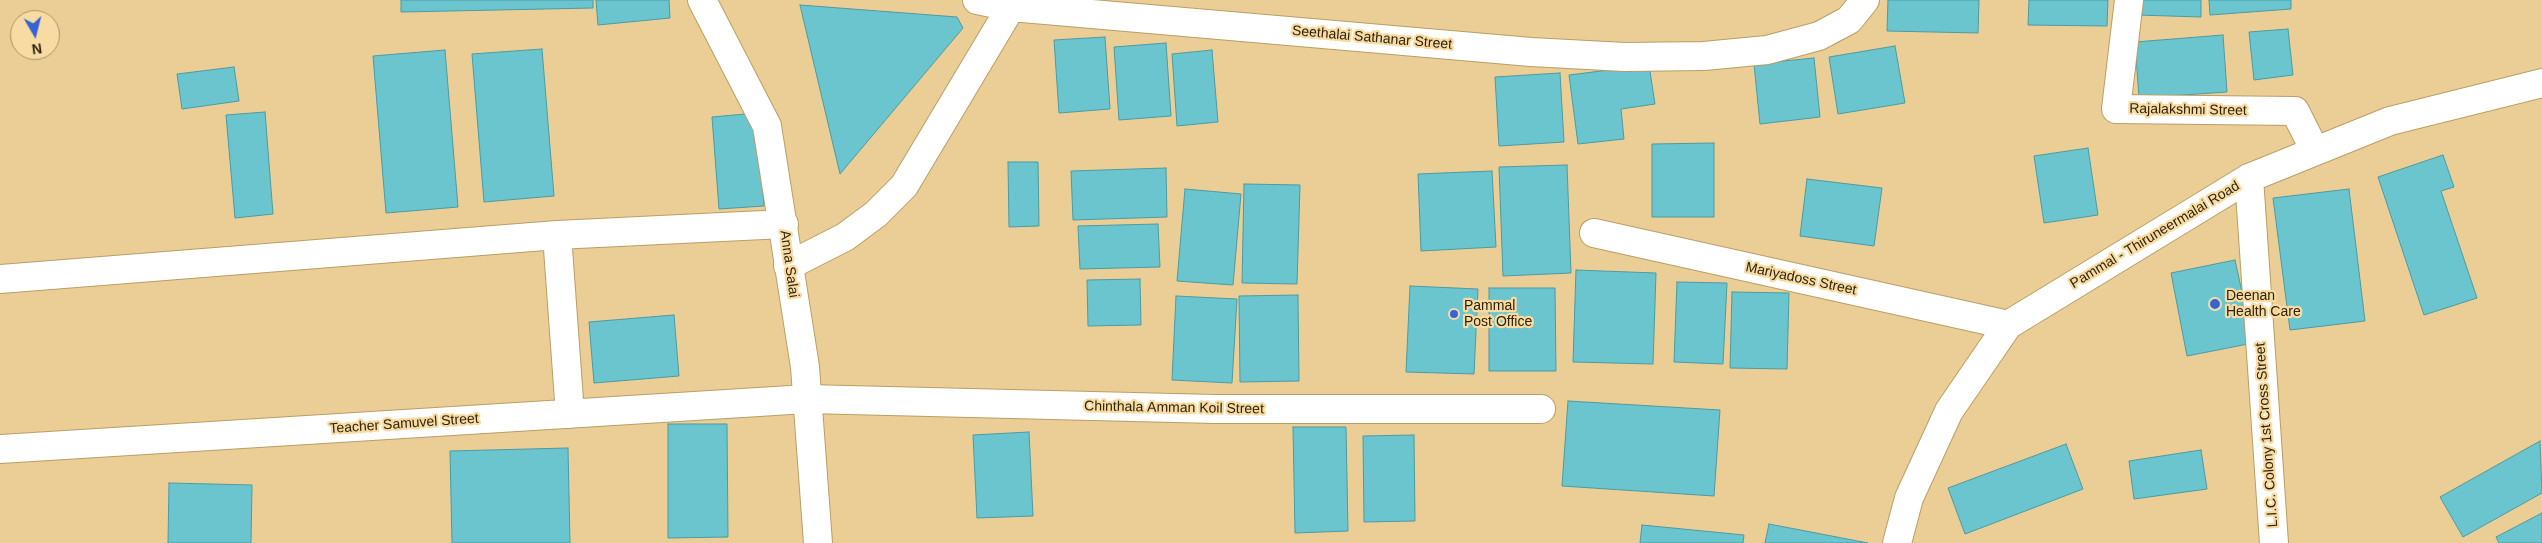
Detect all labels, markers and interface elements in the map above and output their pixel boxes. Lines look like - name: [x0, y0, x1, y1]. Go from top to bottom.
- north arrow: [10, 10, 60, 60]
- street label: Seethalai Sathanar Street: [1291, 23, 1453, 53]
- text: N: [31, 40, 43, 57]
- street label: Rajalakshmi Street: [2129, 101, 2247, 119]
- street label: Pammal - Thiruneermalai Road: [2067, 178, 2243, 292]
- street label: Anna Salai: [776, 229, 802, 299]
- street label: Mariyadoss Street: [1744, 259, 1858, 299]
- place label: Deenan Health Care: [2226, 288, 2301, 321]
- marker: Deenan Health Care: [2208, 297, 2222, 311]
- place label: Pammal Post Office: [1464, 298, 1532, 331]
- marker: Pammal Post Office: [1448, 308, 1460, 320]
- street label: L.I.C. Colony 1st Cross Street: [2252, 342, 2282, 528]
- street label: Chinthala Amman Koil Street: [1084, 398, 1264, 418]
- street label: Teacher Samuvel Street: [329, 410, 479, 438]

